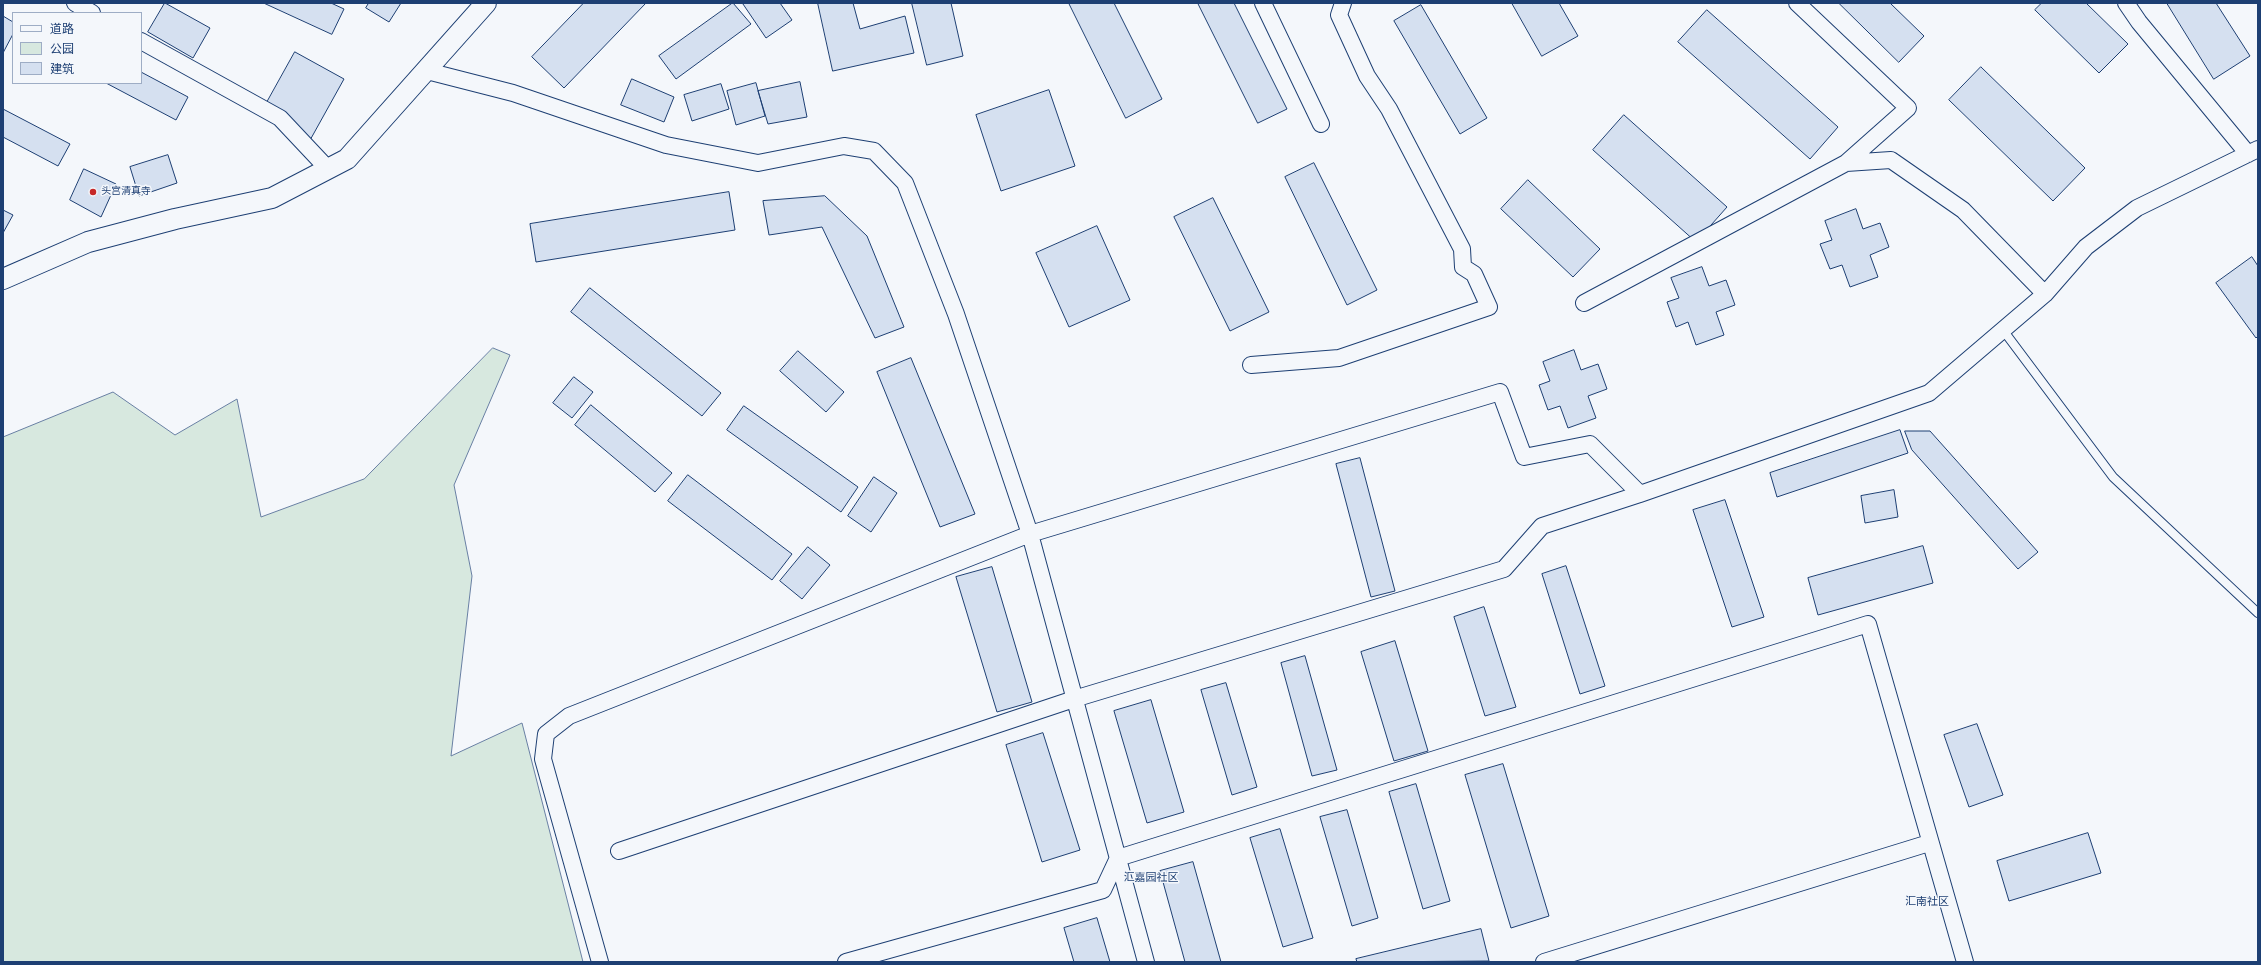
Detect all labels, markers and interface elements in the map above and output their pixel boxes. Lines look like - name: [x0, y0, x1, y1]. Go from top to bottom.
- legend: [12, 12, 142, 84]
- text: 道路: [50, 19, 74, 38]
- text: 公园: [50, 39, 74, 58]
- text: 建筑: [50, 59, 74, 78]
- place label: 头宫清真寺: [101, 186, 151, 198]
- marker: 头宫清真寺: [88, 187, 98, 197]
- district label: 汇嘉园社区: [1124, 871, 1178, 885]
- district label: 汇南社区: [1905, 895, 1949, 909]

